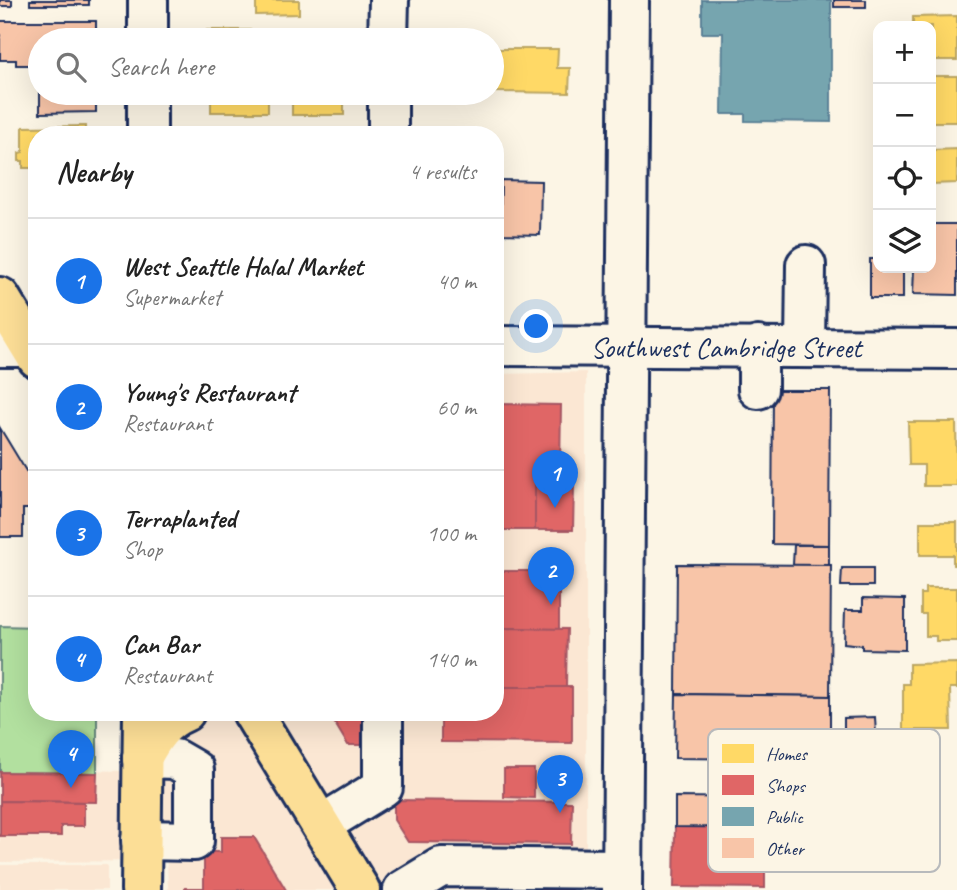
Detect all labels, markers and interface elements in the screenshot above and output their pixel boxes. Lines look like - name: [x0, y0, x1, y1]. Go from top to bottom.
- map controls: [873, 21, 936, 273]
- button: +: [873, 21, 936, 84]
- search box: [28, 28, 504, 105]
- icon: search: [52, 48, 90, 86]
- text: Search here: [108, 50, 214, 83]
- button: −: [873, 84, 936, 147]
- button: locate: [873, 147, 936, 210]
- text: Nearby: [56, 153, 132, 191]
- text: 4 results: [409, 157, 476, 186]
- button: layers: [873, 210, 936, 273]
- text: West Seattle Halal Market: [123, 250, 363, 283]
- text: 1: [74, 267, 84, 296]
- text: 40 m: [437, 267, 476, 296]
- text: Supermarket: [123, 283, 221, 312]
- your location: [519, 309, 553, 343]
- street label: Southwest Cambridge Street: [591, 330, 864, 365]
- text: Young's Restaurant: [123, 376, 295, 409]
- text: 2: [74, 393, 84, 422]
- text: 60 m: [437, 393, 476, 422]
- text: Restaurant: [123, 409, 212, 438]
- pin: 1: [532, 450, 578, 508]
- text: Terraplanted: [123, 502, 236, 535]
- text: 3: [74, 519, 84, 548]
- text: 100 m: [427, 519, 476, 548]
- text: Shop: [123, 535, 162, 564]
- pin: 2: [528, 547, 574, 605]
- text: Can Bar: [123, 628, 199, 661]
- text: 4: [74, 645, 84, 674]
- text: 140 m: [427, 645, 476, 674]
- text: Restaurant: [123, 661, 212, 690]
- legend: [708, 729, 940, 872]
- pin: 4: [48, 730, 94, 788]
- text: Homes: [766, 742, 808, 766]
- pin: 3: [537, 755, 583, 813]
- text: Shops: [766, 774, 806, 798]
- text: Public: [766, 805, 804, 829]
- text: Other: [766, 837, 806, 861]

